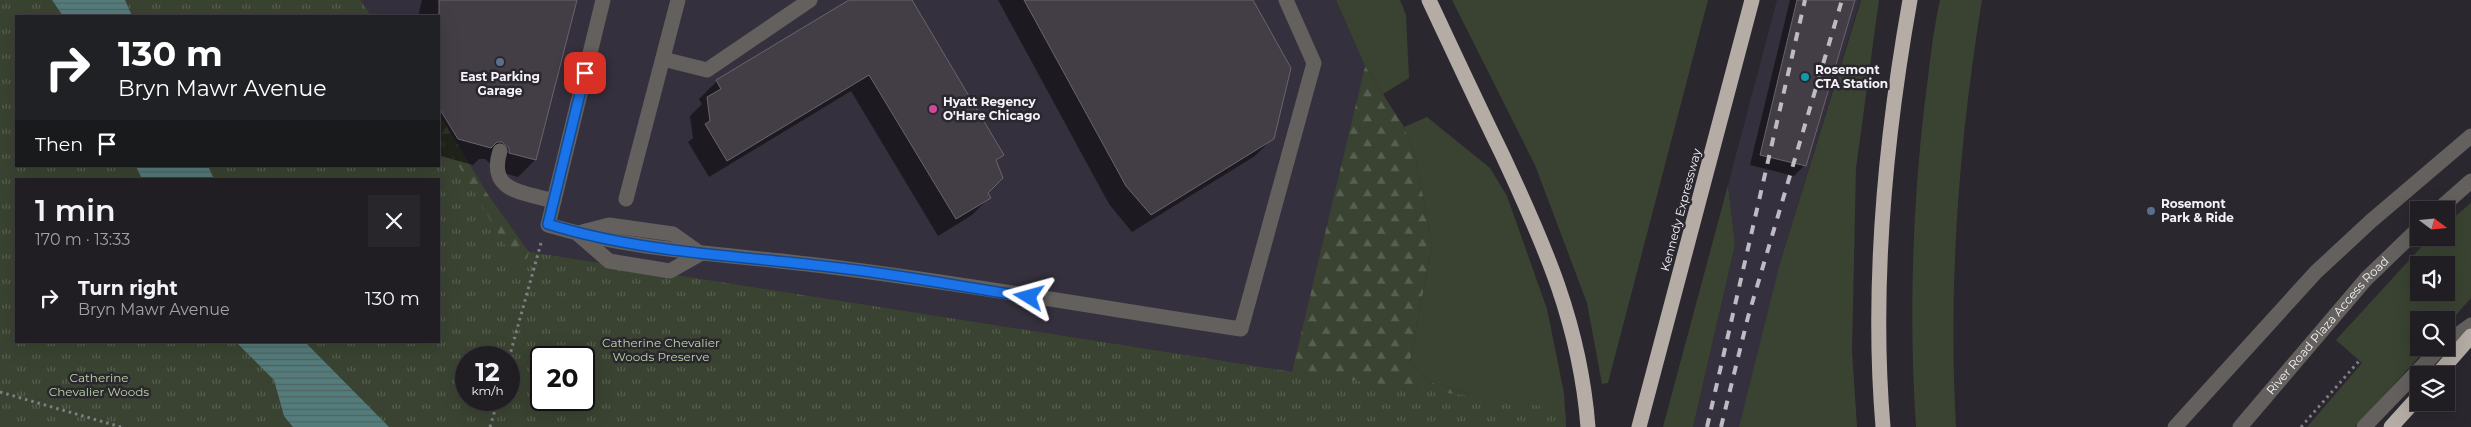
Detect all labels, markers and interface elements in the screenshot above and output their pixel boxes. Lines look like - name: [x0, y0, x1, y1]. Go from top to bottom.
- text: 130 m: [118, 32, 223, 75]
- icon: right: [35, 35, 100, 100]
- pin: [564, 52, 606, 94]
- marker: East Parking Garage: [494, 56, 506, 68]
- icon: arrive: [571, 59, 599, 87]
- place label: Rosemont CTA Station: [1815, 62, 1888, 91]
- place label: East Parking Garage: [460, 69, 540, 98]
- marker: Rosemont CTA Station: [1799, 71, 1811, 83]
- text: Bryn Mawr Avenue: [118, 75, 327, 102]
- place label: Hyatt Regency O'Hare Chicago: [943, 94, 1040, 123]
- marker: Hyatt Regency O'Hare Chicago: [927, 103, 939, 115]
- icon: arrive: [93, 130, 121, 158]
- text: Then: [35, 133, 83, 156]
- street label: Kennedy Expressway: [1657, 146, 1704, 273]
- text: 1 min: [35, 192, 116, 229]
- button: close: [368, 195, 420, 247]
- place label: Rosemont Park & Ride: [2161, 196, 2234, 225]
- north arrow: [2410, 201, 2455, 246]
- map controls: [2410, 201, 2455, 411]
- marker: Rosemont Park & Ride: [2145, 205, 2157, 217]
- text: 170 m · 13:33: [35, 230, 130, 249]
- street label: River Road Plaza Access Road: [2263, 253, 2392, 398]
- button: sound: [2410, 256, 2455, 301]
- position arrow: [1002, 270, 1054, 322]
- text: Turn right: [78, 277, 178, 300]
- icon: right: [35, 284, 63, 312]
- text: 130 m: [365, 287, 420, 310]
- text: Bryn Mawr Avenue: [78, 300, 230, 319]
- button: search: [2410, 311, 2455, 356]
- park label: Catherine Chevalier Woods Preserve: [602, 335, 720, 364]
- speed limit sign: 20: [530, 346, 595, 411]
- text: 12: [475, 357, 500, 387]
- button: layers: [2410, 366, 2455, 411]
- park label: Catherine Chevalier Woods: [49, 370, 149, 399]
- text: km/h: [471, 383, 504, 398]

